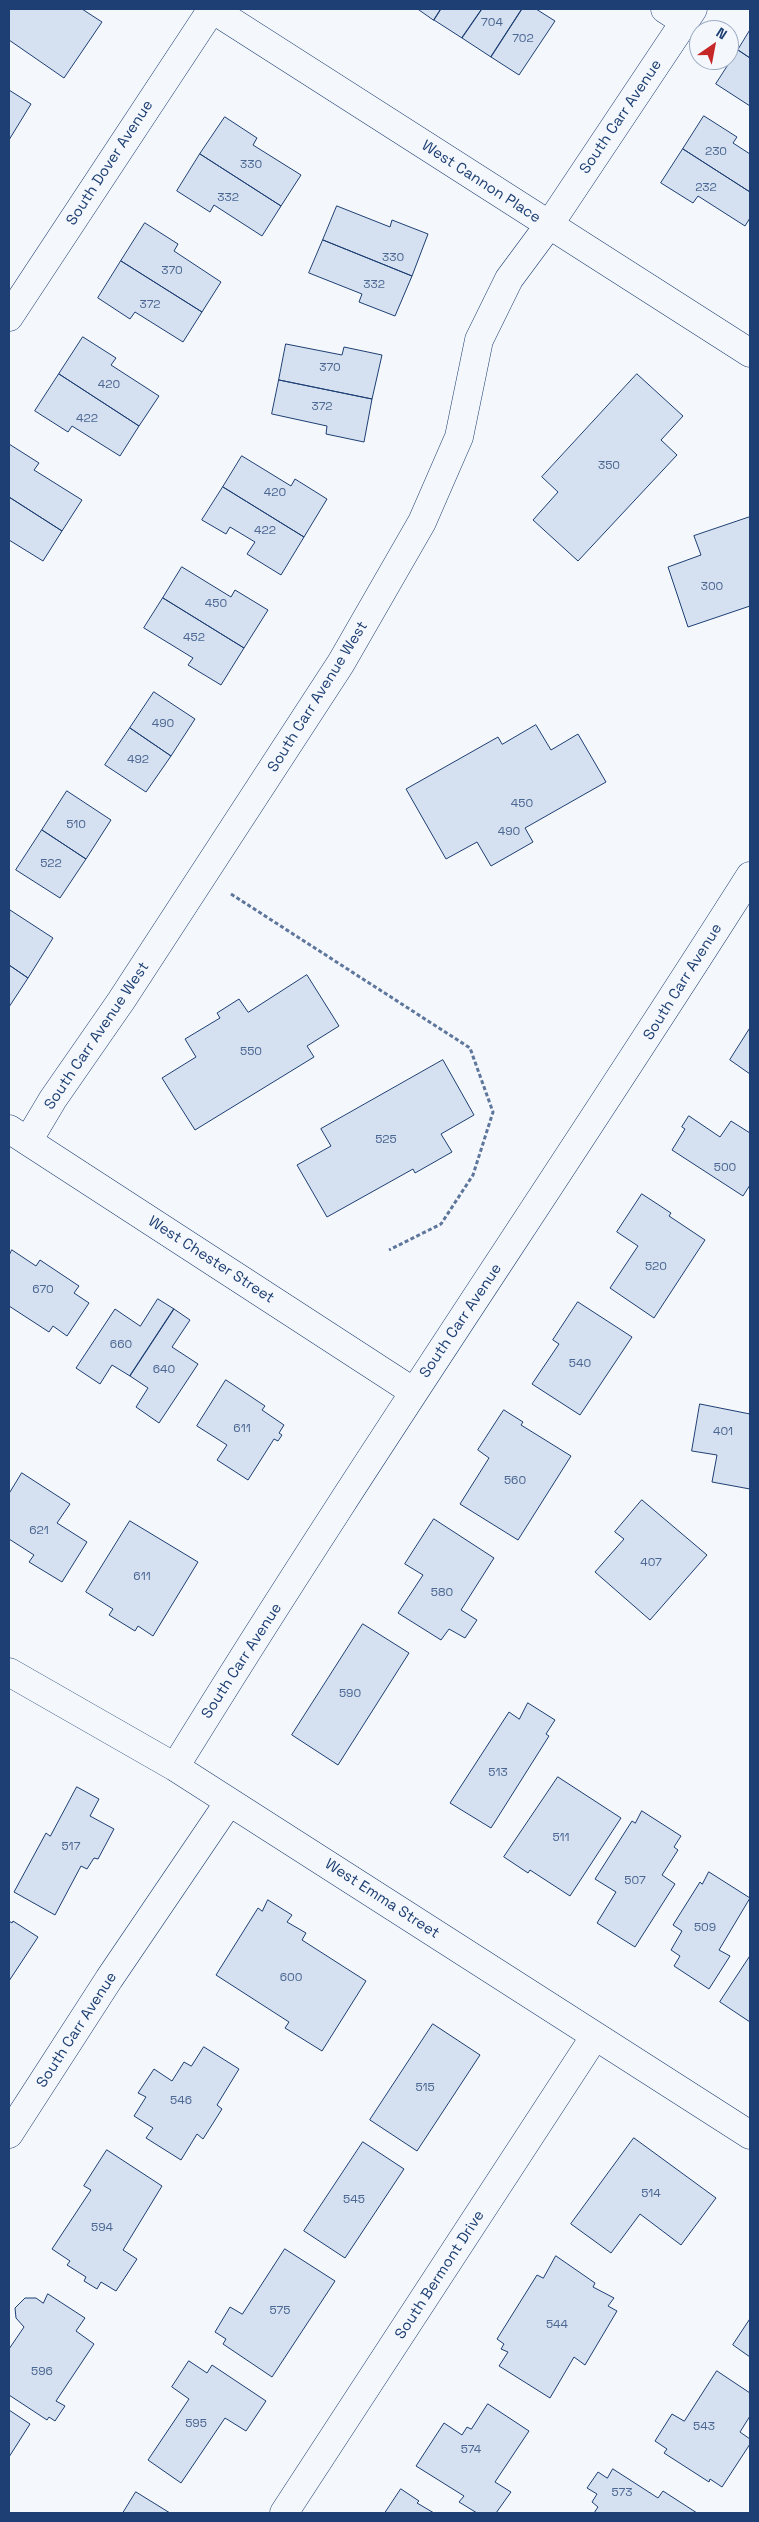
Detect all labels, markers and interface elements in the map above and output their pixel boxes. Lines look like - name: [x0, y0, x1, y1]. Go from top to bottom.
- house number: 704: [481, 16, 503, 30]
- north arrow: [689, 20, 739, 70]
- text: N: [713, 23, 730, 43]
- house number: 702: [512, 32, 534, 46]
- street label: South Carr Avenue: [576, 56, 666, 178]
- street label: South Dover Avenue: [63, 97, 157, 229]
- street label: West Cannon Place: [418, 137, 544, 227]
- house number: 230: [705, 145, 727, 159]
- house number: 330: [240, 158, 262, 172]
- house number: 232: [695, 181, 717, 195]
- house number: 332: [217, 191, 239, 205]
- house number: 330: [382, 251, 404, 265]
- house number: 370: [161, 264, 183, 278]
- house number: 332: [363, 278, 385, 292]
- house number: 372: [139, 298, 161, 312]
- house number: 370: [319, 361, 341, 375]
- house number: 420: [98, 378, 120, 392]
- house number: 372: [311, 400, 333, 414]
- house number: 422: [76, 412, 98, 426]
- house number: 350: [598, 459, 620, 473]
- house number: 420: [264, 486, 286, 500]
- house number: 422: [254, 524, 276, 538]
- house number: 300: [701, 580, 723, 594]
- house number: 450: [205, 597, 227, 611]
- street label: South Carr Avenue West: [264, 618, 372, 776]
- house number: 452: [183, 631, 205, 645]
- house number: 490: [152, 717, 174, 731]
- house number: 492: [127, 753, 149, 767]
- house number: 450: [511, 797, 533, 811]
- house number: 510: [66, 818, 86, 832]
- house number: 490: [498, 825, 520, 839]
- house number: 522: [40, 857, 62, 871]
- street label: South Carr Avenue: [640, 920, 726, 1044]
- street label: South Carr Avenue West: [41, 959, 153, 1113]
- house number: 550: [240, 1045, 262, 1059]
- house number: 525: [375, 1133, 397, 1147]
- house number: 500: [714, 1161, 736, 1175]
- street label: West Chester Street: [145, 1213, 277, 1307]
- street label: South Carr Avenue: [416, 1260, 506, 1382]
- house number: 520: [645, 1260, 667, 1274]
- house number: 670: [32, 1283, 54, 1297]
- house number: 660: [110, 1338, 132, 1352]
- house number: 540: [569, 1357, 591, 1371]
- house number: 640: [153, 1363, 175, 1377]
- house number: 611: [233, 1422, 251, 1436]
- house number: 401: [713, 1425, 733, 1439]
- house number: 560: [504, 1474, 526, 1488]
- house number: 621: [29, 1524, 49, 1538]
- house number: 407: [640, 1556, 662, 1570]
- house number: 611: [133, 1570, 151, 1584]
- house number: 580: [431, 1586, 453, 1600]
- street label: South Carr Avenue: [198, 1600, 286, 1722]
- house number: 590: [339, 1687, 361, 1701]
- house number: 513: [488, 1766, 508, 1780]
- house number: 511: [552, 1831, 570, 1845]
- house number: 517: [62, 1840, 80, 1854]
- street label: West Emma Street: [321, 1855, 443, 1943]
- house number: 507: [624, 1874, 646, 1888]
- house number: 509: [694, 1921, 716, 1935]
- street label: South Carr Avenue: [33, 1969, 121, 2091]
- house number: 600: [280, 1971, 302, 1985]
- house number: 515: [415, 2081, 435, 2095]
- house number: 546: [170, 2094, 192, 2108]
- house number: 514: [641, 2187, 661, 2201]
- house number: 545: [343, 2193, 365, 2207]
- street label: South Bermont Drive: [392, 2207, 488, 2343]
- house number: 594: [91, 2221, 113, 2235]
- house number: 575: [270, 2304, 290, 2318]
- house number: 544: [546, 2318, 568, 2332]
- house number: 596: [31, 2365, 53, 2379]
- house number: 595: [185, 2417, 207, 2431]
- house number: 543: [693, 2420, 715, 2434]
- house number: 574: [461, 2443, 481, 2457]
- house number: 573: [611, 2486, 633, 2500]

